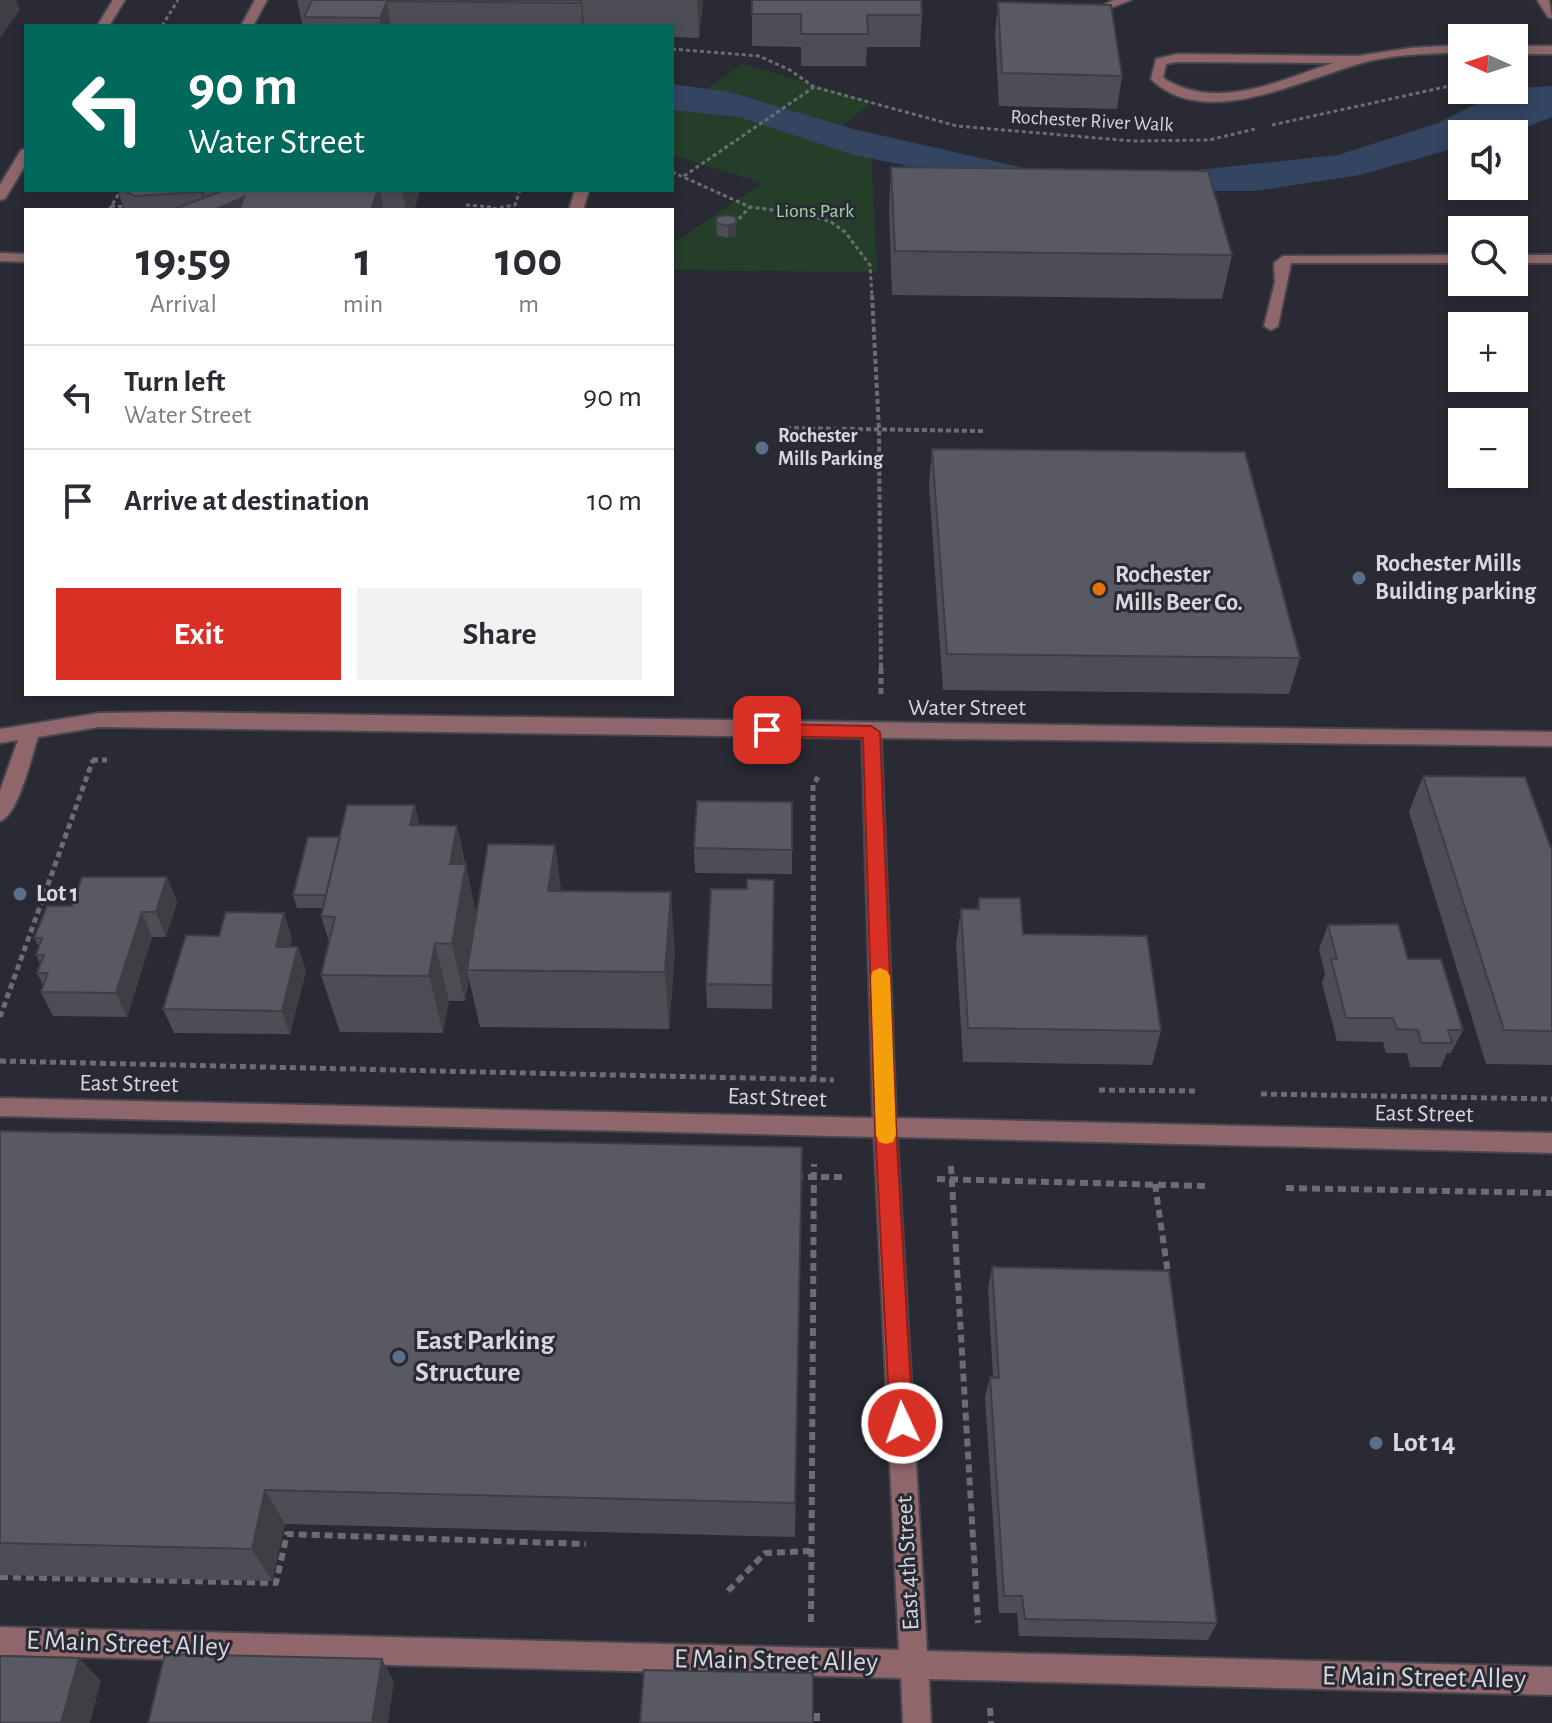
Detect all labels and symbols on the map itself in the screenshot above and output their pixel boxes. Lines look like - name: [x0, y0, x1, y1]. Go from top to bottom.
- north arrow: [1448, 24, 1528, 104]
- street label: Rochester River Walk: [1010, 107, 1174, 135]
- park label: Lions Park: [776, 201, 854, 221]
- place label: Rochester Mills Parking: [778, 426, 884, 469]
- marker: Rochester Mills Parking: [753, 439, 771, 457]
- place label: Rochester Mills Building parking: [1375, 552, 1537, 604]
- place label: Rochester Mills Beer Co.: [1115, 563, 1243, 615]
- marker: Rochester Mills Building parking: [1350, 569, 1368, 587]
- marker: Rochester Mills Beer Co.: [1090, 580, 1108, 598]
- pin: [733, 696, 801, 764]
- street label: Water Street: [908, 696, 1026, 720]
- place label: Lot 1: [36, 882, 78, 906]
- marker: Lot 1: [11, 885, 29, 903]
- street label: East Street: [79, 1071, 179, 1097]
- street label: East Street: [727, 1084, 827, 1112]
- street label: East Street: [1374, 1101, 1474, 1127]
- place label: East Parking Structure: [415, 1327, 555, 1387]
- marker: East Parking Structure: [390, 1348, 408, 1366]
- position arrow: [860, 1381, 944, 1465]
- place label: Lot 14: [1392, 1429, 1456, 1457]
- marker: Lot 14: [1367, 1434, 1385, 1452]
- street label: East 4th Street: [892, 1495, 924, 1631]
- street label: E Main Street Alley: [26, 1626, 231, 1662]
- street label: E Main Street Alley: [674, 1645, 878, 1677]
- street label: E Main Street Alley: [1322, 1662, 1526, 1694]

